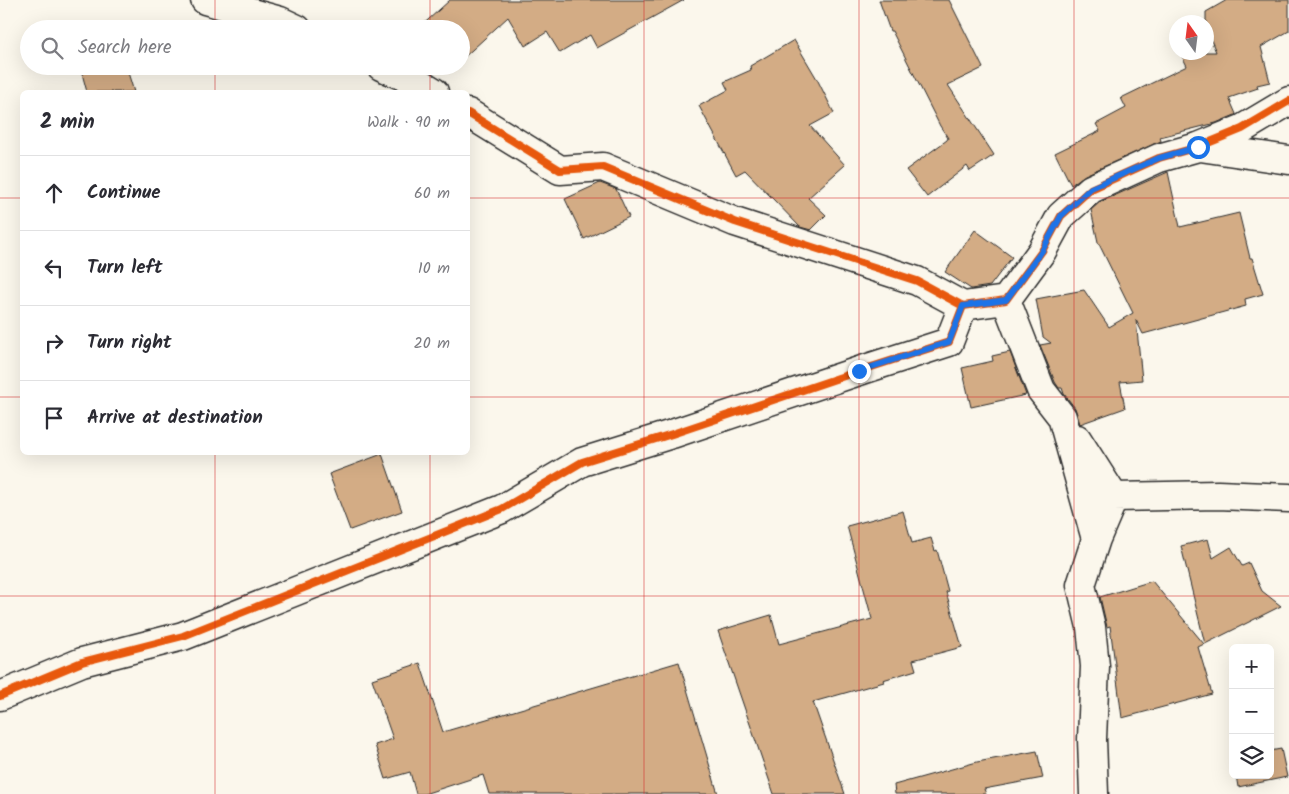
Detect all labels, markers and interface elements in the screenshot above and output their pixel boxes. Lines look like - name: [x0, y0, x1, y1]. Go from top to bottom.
- north arrow: [1169, 15, 1214, 60]
- search box: [20, 20, 470, 75]
- text: Search here: [78, 33, 172, 63]
- icon: search: [38, 34, 66, 62]
- text: 2 min: [40, 106, 95, 139]
- text: Walk · 90 m: [367, 110, 450, 135]
- route start: [1187, 136, 1210, 159]
- text: Continue: [87, 178, 160, 208]
- icon: ahead: [40, 179, 68, 207]
- text: 60 m: [414, 181, 450, 206]
- text: Turn left: [87, 253, 162, 283]
- icon: left: [40, 254, 68, 282]
- text: 10 m: [418, 256, 450, 281]
- text: Turn right: [87, 328, 172, 358]
- icon: right: [40, 329, 68, 357]
- text: 20 m: [414, 331, 450, 356]
- route end: [848, 360, 871, 383]
- text: Arrive at destination: [87, 403, 263, 433]
- icon: arrive: [40, 404, 68, 432]
- map controls: [1229, 644, 1274, 779]
- button: +: [1229, 644, 1274, 689]
- button: −: [1229, 689, 1274, 734]
- button: layers: [1229, 734, 1274, 779]

